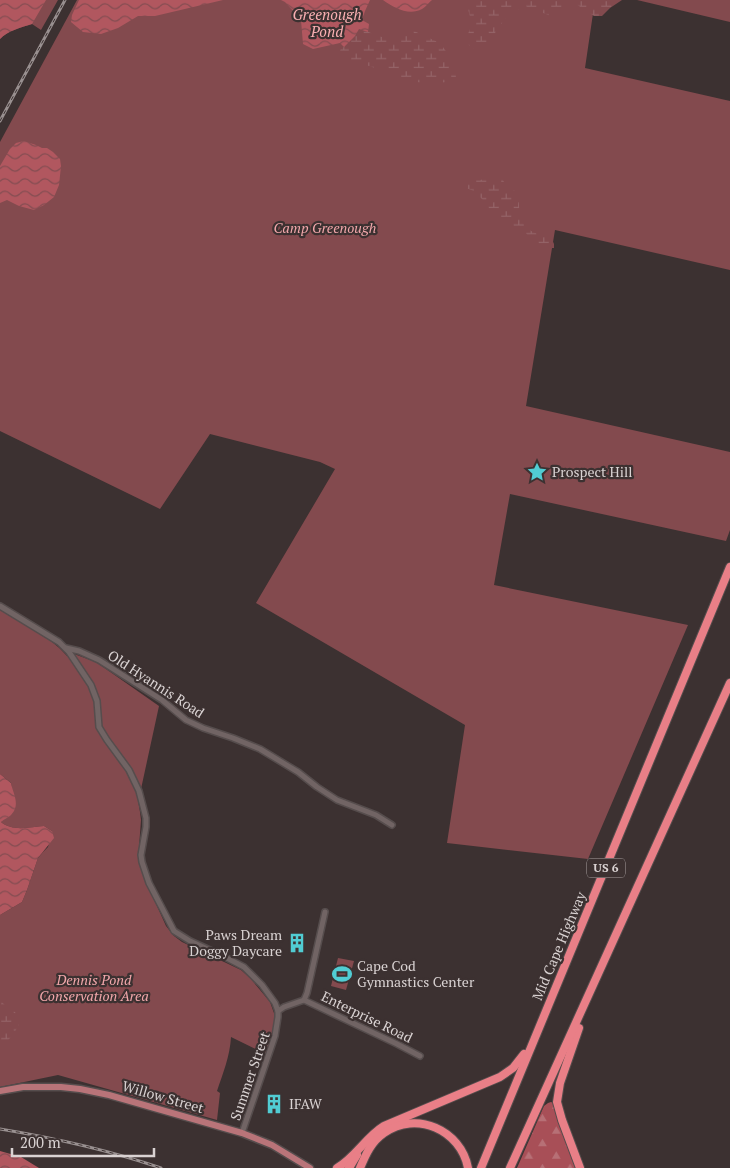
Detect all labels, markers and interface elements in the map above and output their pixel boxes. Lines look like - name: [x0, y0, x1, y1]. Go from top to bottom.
- water label: Greenough Pond: [292, 4, 362, 41]
- park label: Camp Greenough: [274, 218, 376, 237]
- place icon: Prospect Hill: [526, 461, 548, 483]
- place label: Prospect Hill: [552, 462, 632, 481]
- street label: Old Hyannis Road: [104, 645, 208, 722]
- road number: US 6: [587, 858, 625, 878]
- street label: Mid Cape Highway: [527, 888, 590, 1003]
- place label: Paws Dream Doggy Daycare: [189, 925, 282, 960]
- building icon: Paws Dream Doggy Daycare: [286, 932, 308, 954]
- place label: Cape Cod Gymnastics Center: [357, 956, 475, 991]
- sports icon: Cape Cod Gymnastics Center: [331, 963, 353, 985]
- park label: Dennis Pond Conservation Area: [39, 970, 149, 1005]
- street label: Enterprise Road: [318, 986, 416, 1047]
- street label: Summer Street: [225, 1028, 274, 1123]
- street label: Willow Street: [120, 1076, 207, 1117]
- building icon: IFAW: [263, 1093, 285, 1115]
- place label: IFAW: [289, 1094, 323, 1113]
- scale bar: [12, 1126, 155, 1158]
- text: 200 m: [20, 1132, 61, 1152]

